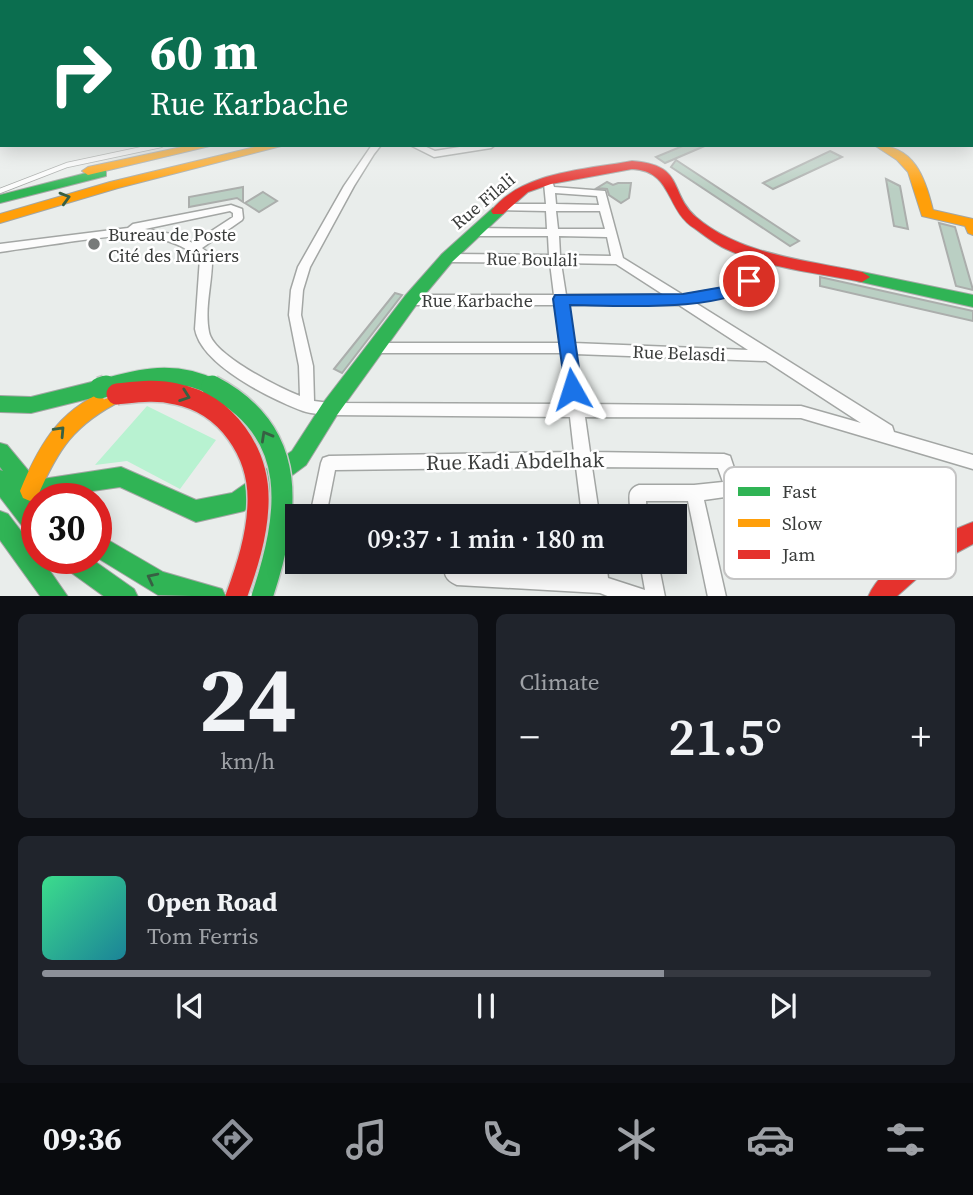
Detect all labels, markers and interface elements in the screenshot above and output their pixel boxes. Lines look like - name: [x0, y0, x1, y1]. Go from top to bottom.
- text: 60 m: [150, 18, 258, 85]
- icon: right: [35, 28, 126, 119]
- text: Rue Karbache: [150, 82, 349, 126]
- street label: Rue Filali: [446, 167, 520, 235]
- one-way arrow: [59, 192, 71, 207]
- place label: Bureau de Poste Cité des Mûriers: [108, 222, 239, 268]
- marker: Bureau de Poste Cité des Mûriers: [86, 236, 102, 252]
- street label: Rue Boulali: [486, 246, 578, 272]
- pin: [719, 251, 779, 311]
- icon: arrive: [730, 262, 768, 300]
- street label: Rue Karbache: [421, 288, 533, 313]
- street label: Rue Belasdi: [632, 339, 726, 367]
- position arrow: [535, 352, 609, 426]
- one-way arrow: [178, 388, 190, 402]
- one-way arrow: [52, 426, 65, 439]
- one-way arrow: [260, 431, 274, 444]
- street label: Rue Kadi Abdelhak: [426, 445, 605, 477]
- legend: [724, 467, 956, 579]
- text: Fast: [782, 478, 817, 504]
- speed limit sign: 30: [21, 483, 112, 574]
- text: Slow: [782, 510, 823, 536]
- text: 09:37 · 1 min · 180 m: [367, 521, 605, 557]
- text: Jam: [781, 541, 815, 567]
- one-way arrow: [147, 573, 159, 587]
- text: 24: [198, 637, 297, 761]
- text: Climate: [520, 666, 599, 698]
- text: 21.5°: [668, 701, 782, 772]
- text: −: [520, 711, 540, 763]
- text: +: [911, 711, 931, 763]
- text: km/h: [220, 745, 275, 777]
- text: Open Road: [147, 884, 278, 920]
- text: Tom Ferris: [147, 920, 258, 952]
- icon: previous: [171, 987, 209, 1025]
- icon: pause: [467, 987, 505, 1025]
- icon: next: [764, 987, 802, 1025]
- icon: directions: [208, 1115, 257, 1164]
- icon: music: [342, 1115, 391, 1164]
- icon: phone: [477, 1115, 526, 1164]
- icon: climate: [612, 1115, 661, 1164]
- icon: car: [746, 1115, 795, 1164]
- icon: filters: [881, 1115, 930, 1164]
- text: 09:36: [43, 1117, 122, 1161]

